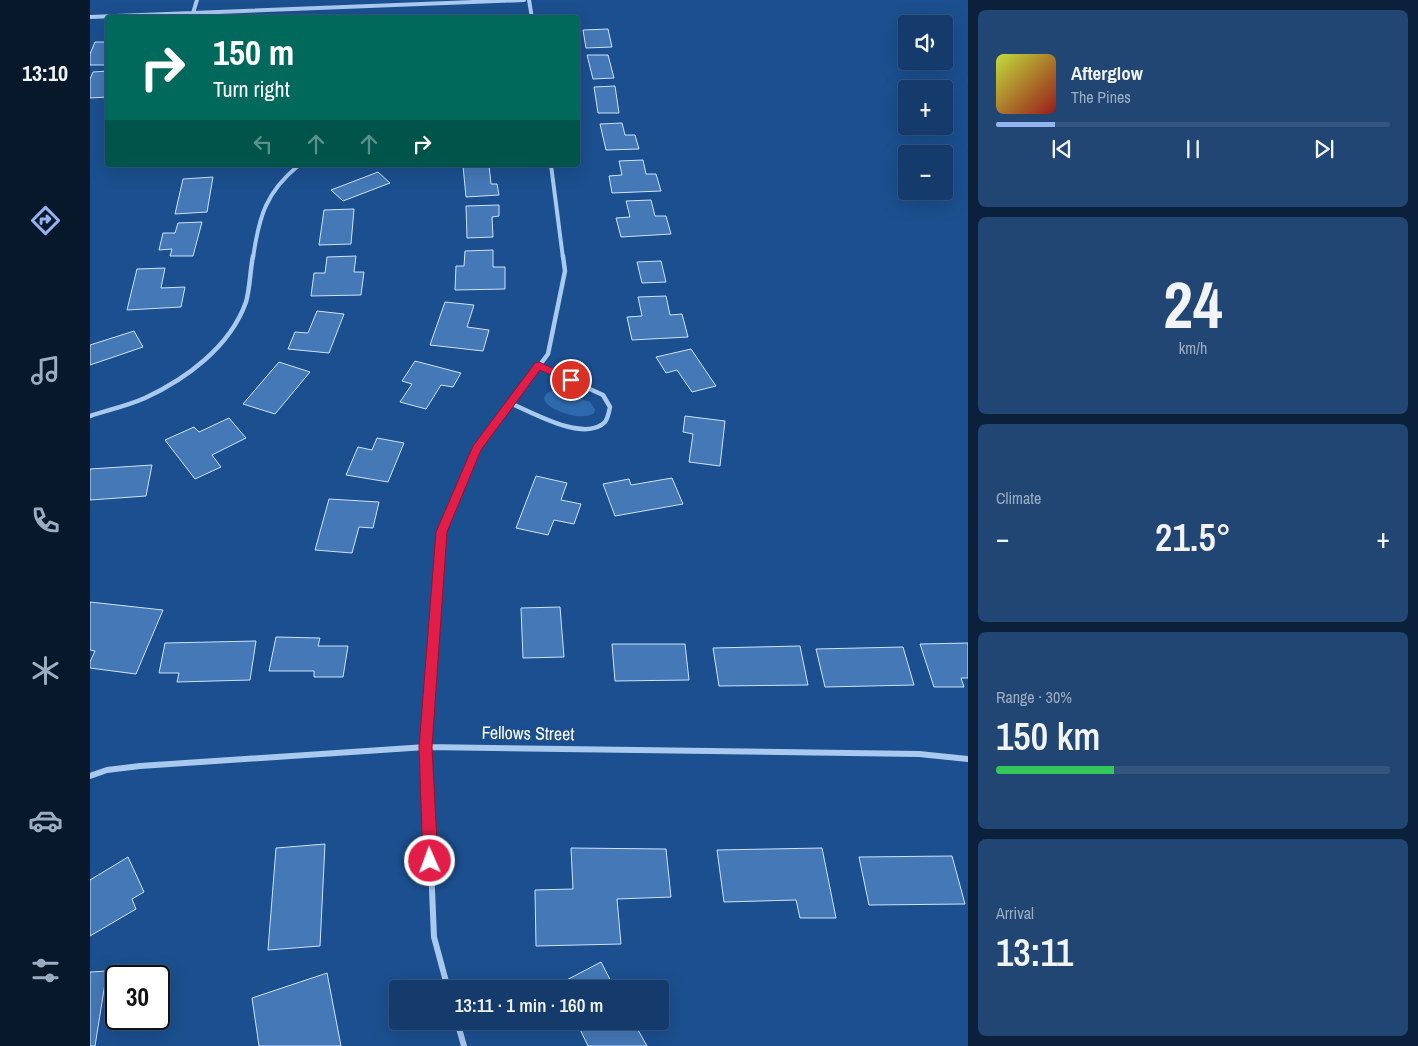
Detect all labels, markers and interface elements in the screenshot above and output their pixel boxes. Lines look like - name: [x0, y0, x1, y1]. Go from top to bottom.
- map controls: [898, 15, 953, 200]
- button: sound: [898, 15, 953, 70]
- text: 150 m: [213, 29, 294, 76]
- icon: right: [130, 35, 195, 100]
- text: 13:10: [22, 58, 68, 88]
- text: Afterglow: [1071, 60, 1143, 86]
- text: Turn right: [213, 74, 290, 104]
- button: +: [898, 80, 953, 135]
- text: The Pines: [1071, 86, 1131, 108]
- icon: left: [249, 130, 277, 158]
- icon: ahead: [302, 130, 330, 158]
- icon: ahead: [355, 130, 383, 158]
- icon: right: [408, 130, 436, 158]
- icon: previous: [1048, 135, 1076, 163]
- icon: pause: [1179, 135, 1207, 163]
- icon: next: [1310, 135, 1338, 163]
- button: −: [898, 145, 953, 200]
- icon: directions: [28, 203, 63, 238]
- text: 24: [1163, 261, 1223, 348]
- text: km/h: [1179, 337, 1207, 359]
- icon: music: [28, 353, 63, 388]
- pin: [550, 359, 592, 401]
- icon: arrive: [557, 366, 585, 394]
- text: Climate: [996, 487, 1041, 509]
- icon: phone: [28, 503, 63, 538]
- text: 21.5°: [1155, 512, 1231, 563]
- text: −: [996, 519, 1009, 557]
- text: +: [1377, 519, 1390, 557]
- icon: climate: [28, 653, 63, 688]
- text: Range · 30%: [996, 686, 1072, 708]
- text: 150 km: [996, 711, 1100, 762]
- street label: Fellows Street: [481, 720, 575, 746]
- icon: car: [28, 803, 63, 838]
- position arrow: [403, 834, 455, 886]
- text: Arrival: [996, 902, 1034, 924]
- text: 13:11: [996, 927, 1073, 978]
- icon: filters: [28, 953, 63, 988]
- speed limit sign: 30: [105, 965, 170, 1030]
- text: 13:11 · 1 min · 160 m: [455, 992, 603, 1018]

